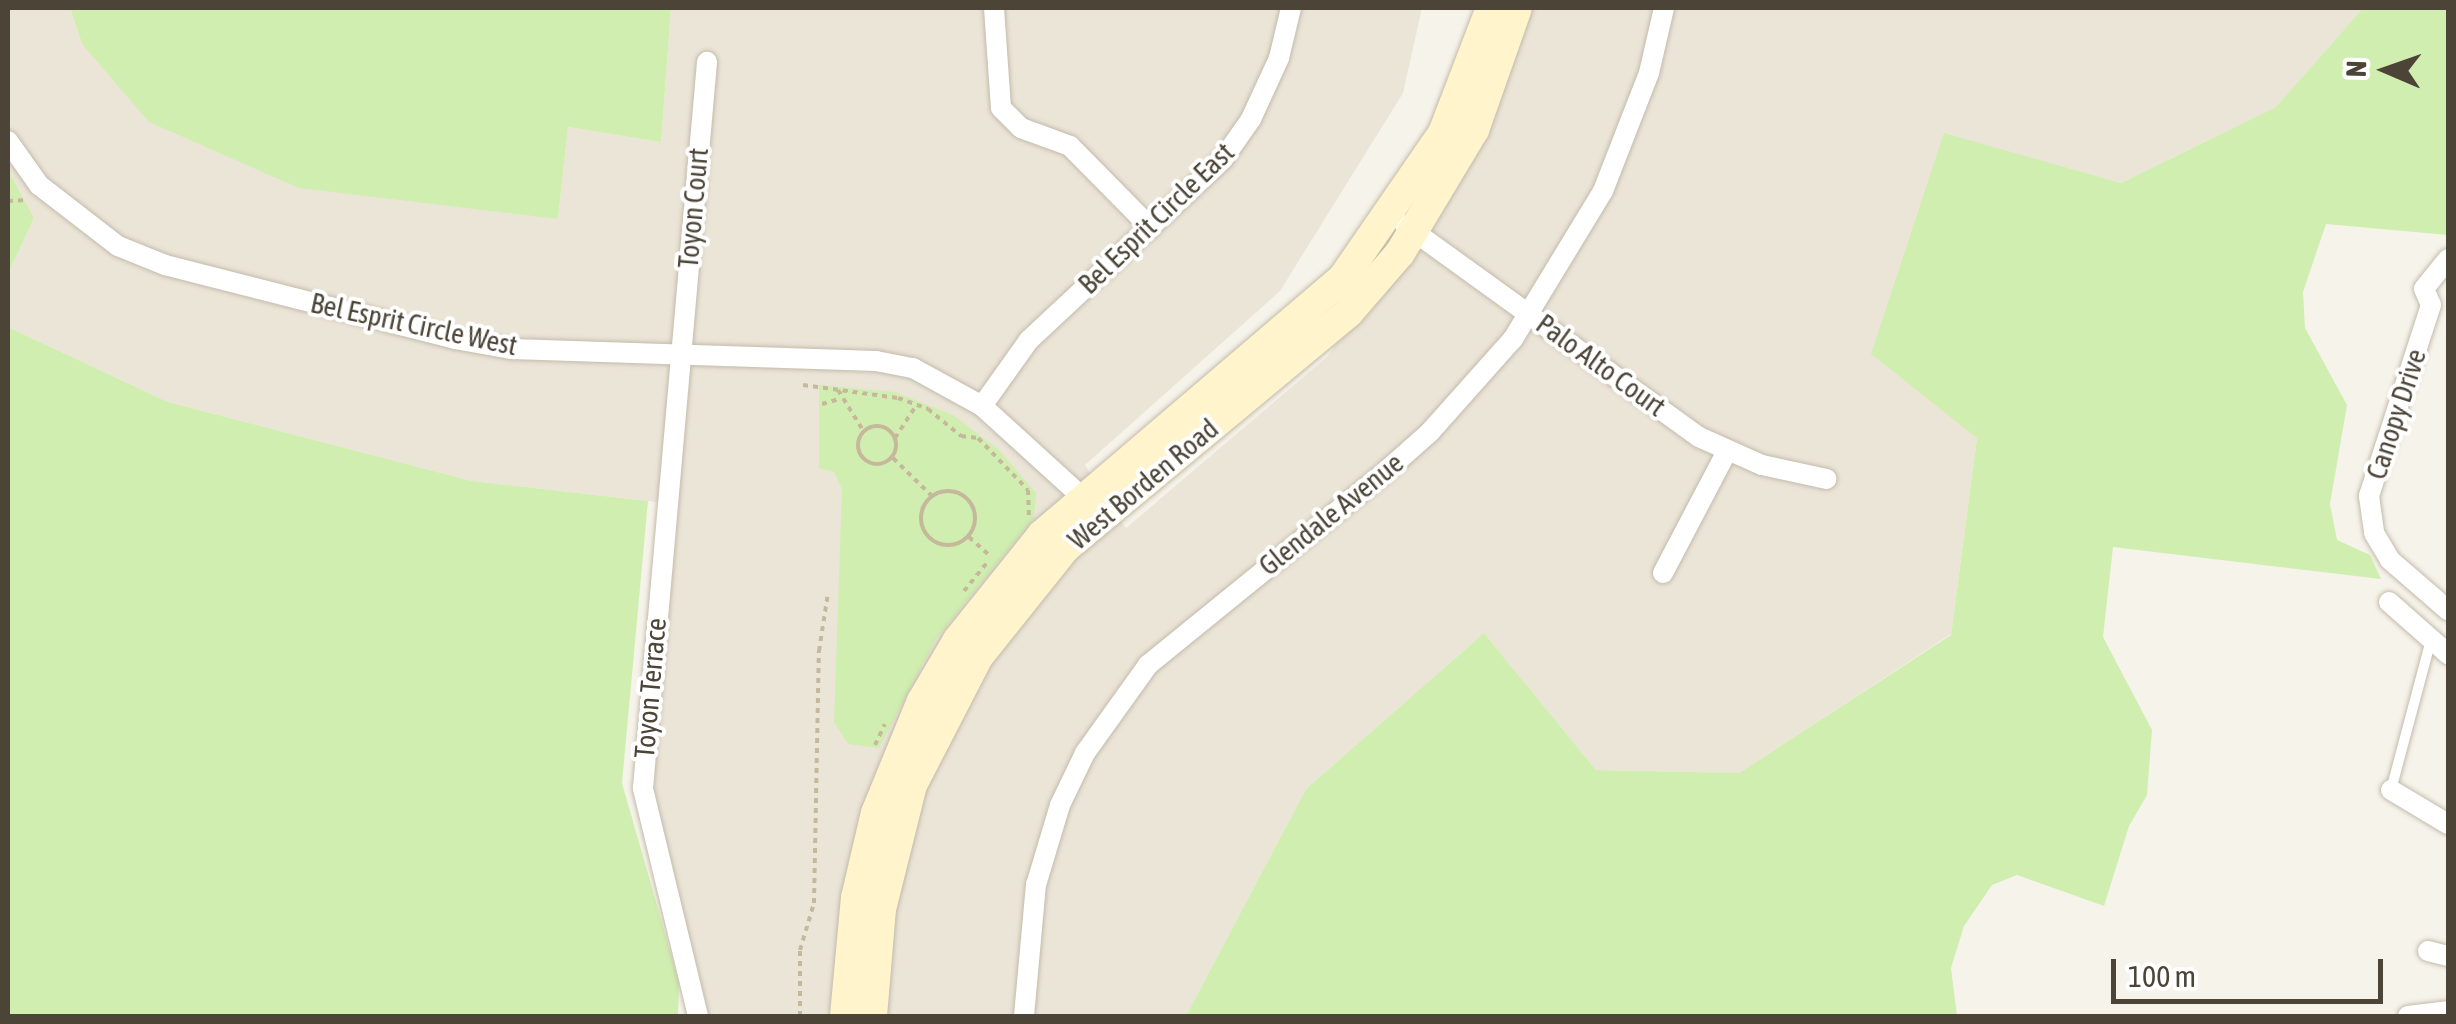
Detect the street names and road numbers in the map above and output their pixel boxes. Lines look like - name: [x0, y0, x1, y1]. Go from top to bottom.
- street label: Bel Esprit Circle East: [1071, 135, 1241, 301]
- street label: Toyon Court: [671, 146, 715, 270]
- street label: Bel Esprit Circle West: [308, 286, 520, 362]
- street label: Palo Alto Court: [1530, 307, 1672, 423]
- street label: Canopy Drive: [2359, 345, 2433, 483]
- street label: West Borden Road: [1061, 412, 1225, 556]
- street label: Glendale Avenue: [1252, 446, 1410, 582]
- street label: Toyon Terrace: [627, 616, 673, 760]

